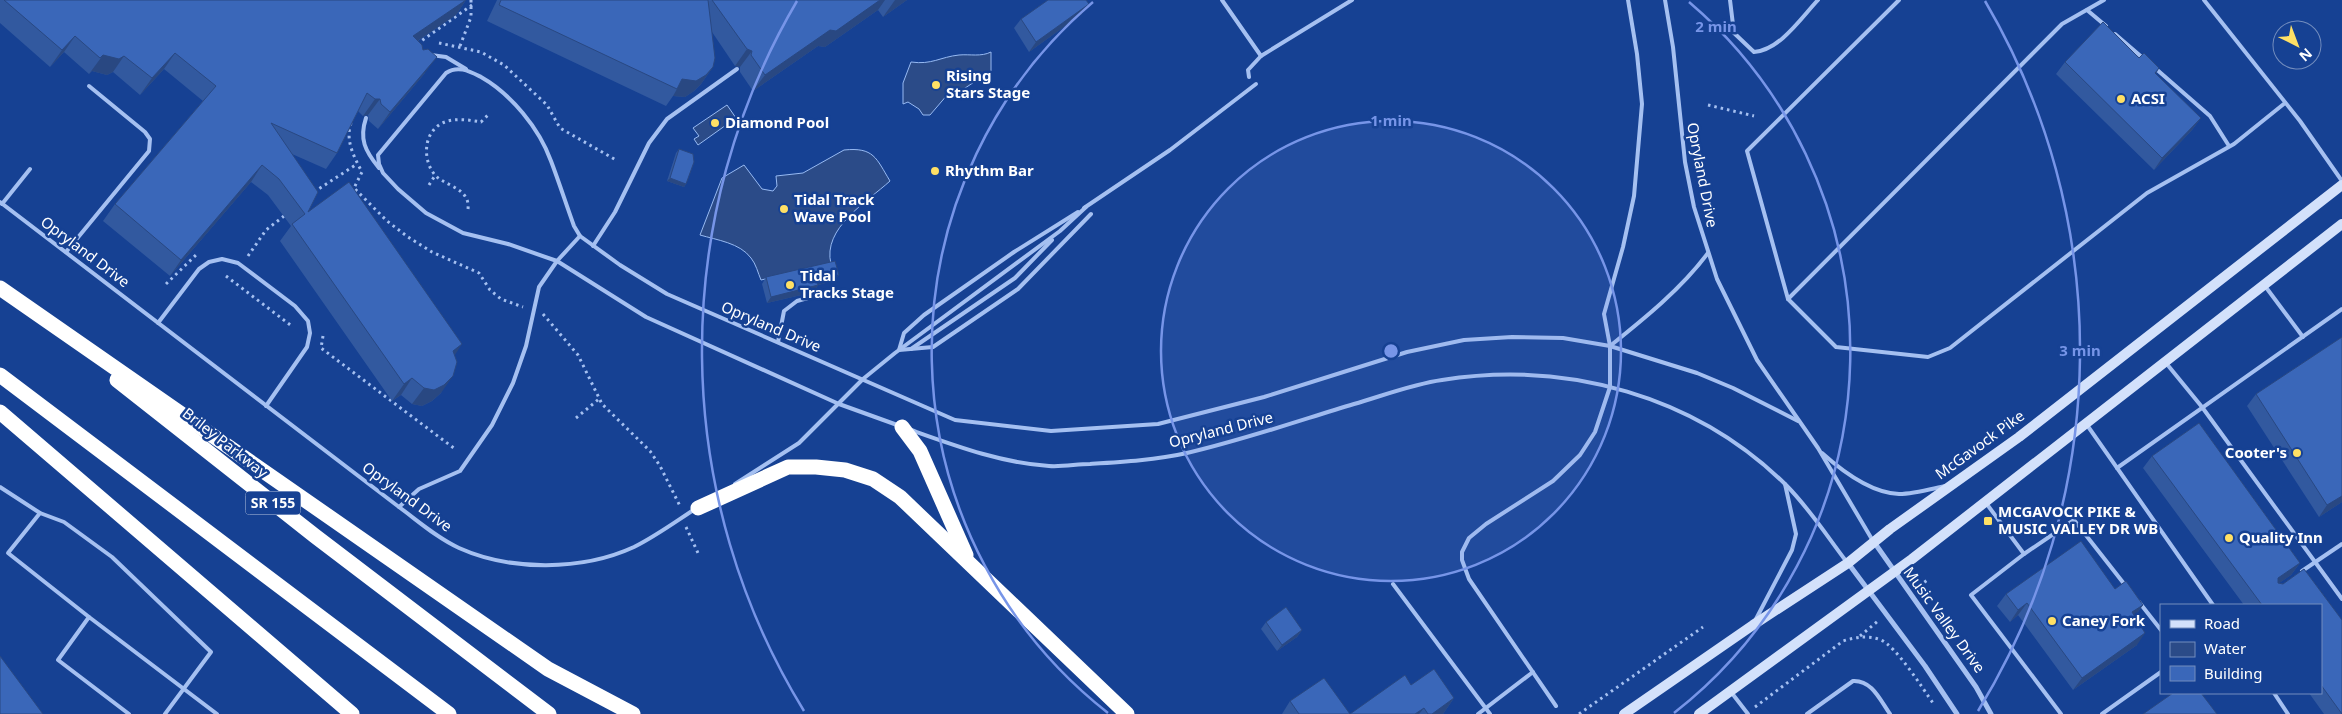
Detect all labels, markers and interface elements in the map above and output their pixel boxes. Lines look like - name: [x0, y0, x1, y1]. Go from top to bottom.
- text: 2 min: [1695, 16, 1737, 36]
- north arrow: [2272, 20, 2322, 70]
- text: N: [2295, 44, 2317, 66]
- place label: Rising Stars Stage: [946, 65, 1030, 102]
- marker: Rising Stars Stage: [930, 79, 942, 91]
- place label: ACSI: [2131, 88, 2165, 108]
- marker: ACSI: [2115, 93, 2127, 105]
- text: 1 min: [1370, 110, 1412, 130]
- place label: Diamond Pool: [725, 112, 829, 132]
- marker: Diamond Pool: [709, 117, 721, 129]
- street label: Opryland Drive: [1683, 121, 1723, 229]
- place label: Rhythm Bar: [945, 160, 1034, 180]
- marker: Rhythm Bar: [929, 165, 941, 177]
- place label: Tidal Track Wave Pool: [794, 189, 875, 226]
- marker: Tidal Track Wave Pool: [778, 203, 790, 215]
- street label: Opryland Drive: [37, 211, 134, 291]
- place label: Tidal Tracks Stage: [800, 265, 894, 302]
- marker: Tidal Tracks Stage: [784, 279, 796, 291]
- street label: Opryland Drive: [718, 296, 824, 356]
- text: 3 min: [2059, 340, 2101, 360]
- centre of rings: [1382, 342, 1400, 360]
- street label: Briley Parkway: [179, 403, 273, 482]
- street label: McGavock Pike: [1931, 405, 2028, 483]
- street label: Opryland Drive: [1167, 406, 1275, 452]
- place label: Cooter's: [2225, 442, 2287, 462]
- marker: Cooter's: [2291, 447, 2303, 459]
- street label: Opryland Drive: [359, 457, 457, 536]
- road number: SR 155: [246, 492, 300, 514]
- place label: MCGAVOCK PIKE & MUSIC VALLEY DR WB: [1998, 501, 2158, 538]
- marker: MCGAVOCK PIKE & MUSIC VALLEY DR WB: [1982, 515, 1994, 527]
- place label: Quality Inn: [2239, 527, 2323, 547]
- marker: Quality Inn: [2223, 532, 2235, 544]
- street label: Music Valley Drive: [1899, 562, 1990, 677]
- legend: [2160, 604, 2322, 694]
- place label: Caney Fork: [2062, 610, 2146, 630]
- text: Road: [2204, 613, 2240, 633]
- marker: Caney Fork: [2046, 615, 2058, 627]
- text: Water: [2204, 638, 2246, 658]
- text: Building: [2204, 663, 2262, 683]

